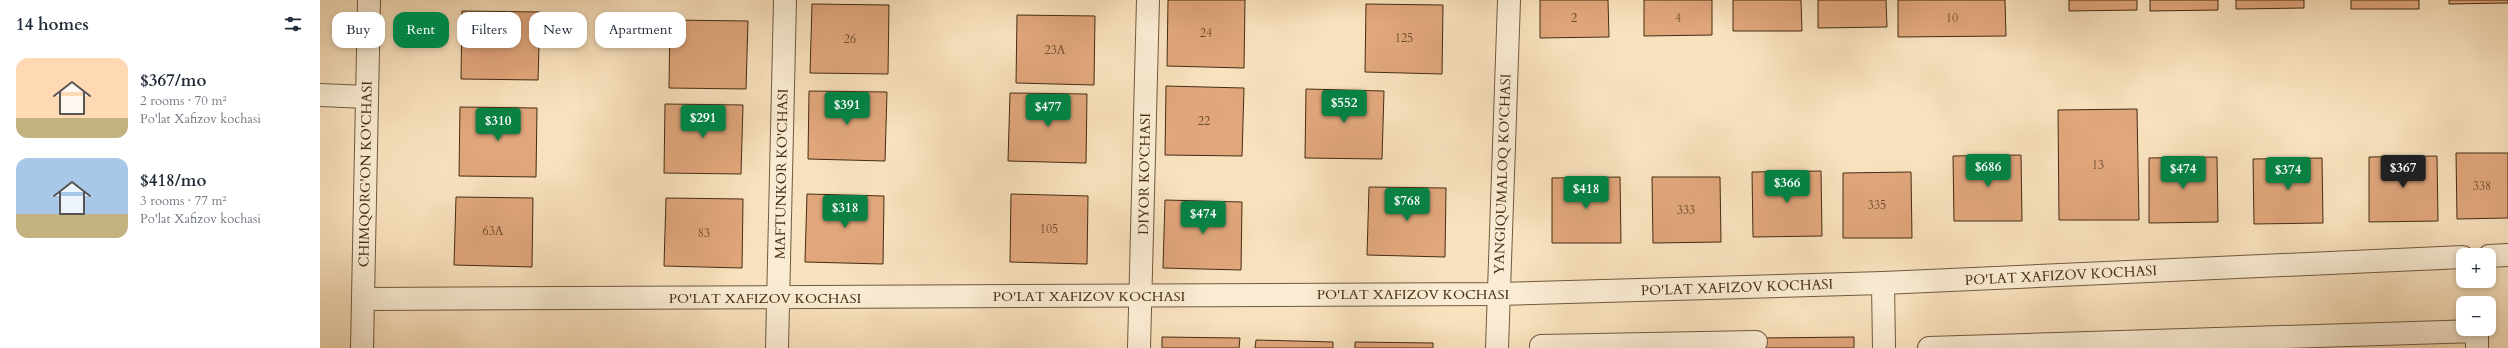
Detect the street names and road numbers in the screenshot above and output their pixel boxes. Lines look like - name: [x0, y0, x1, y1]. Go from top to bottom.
- street label: YANGIQUMALOQ KO'CHASI: [1489, 73, 1516, 275]
- street label: CHIMQORG'ON KO'CHASI: [354, 81, 377, 267]
- street label: MAFTUNKOR KO'CHASI: [771, 88, 792, 259]
- street label: DIYOR KO'CHASI: [1134, 113, 1155, 235]
- street label: PO'LAT XAFIZOV KOCHASI: [1964, 261, 2158, 290]
- street label: PO'LAT XAFIZOV KOCHASI: [1640, 275, 1834, 300]
- street label: PO'LAT XAFIZOV KOCHASI: [1317, 285, 1509, 304]
- street label: PO'LAT XAFIZOV KOCHASI: [993, 287, 1185, 306]
- street label: PO'LAT XAFIZOV KOCHASI: [669, 289, 861, 308]

